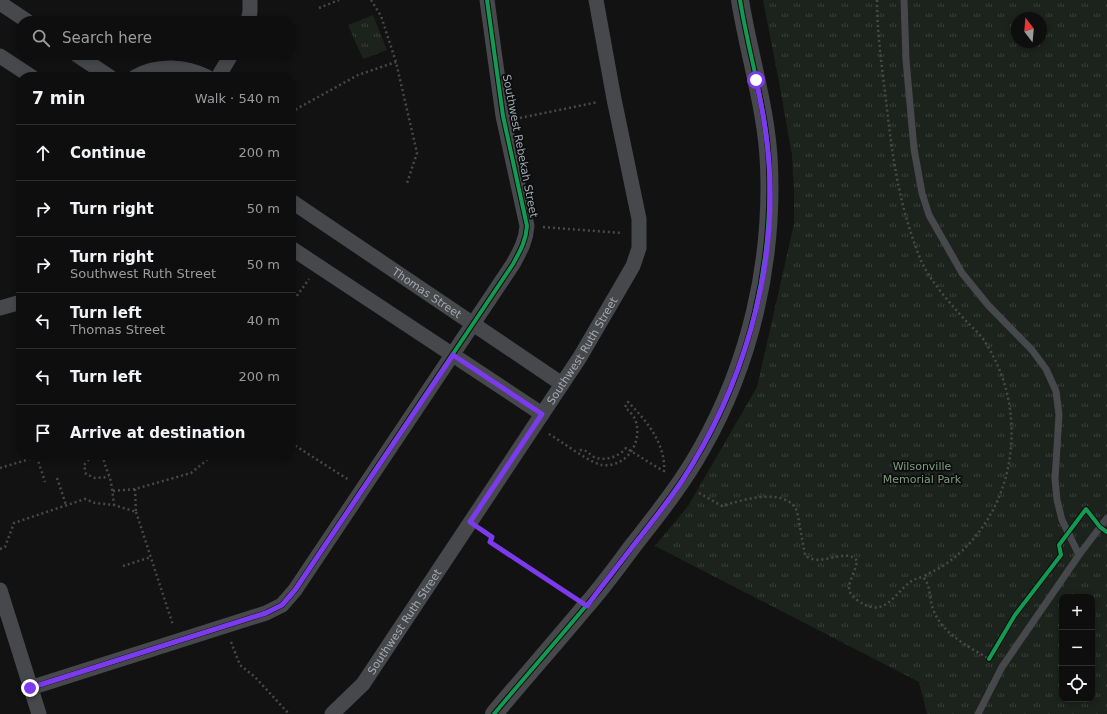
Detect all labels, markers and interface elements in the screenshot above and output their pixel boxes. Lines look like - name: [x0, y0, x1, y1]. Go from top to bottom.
- north arrow: [1011, 12, 1047, 48]
- search box: [16, 16, 296, 60]
- icon: search: [30, 27, 52, 49]
- text: Search here: [62, 29, 152, 47]
- route start: [747, 71, 765, 89]
- street label: Southwest Rebekah Street: [500, 73, 540, 219]
- text: 7 min: [32, 88, 85, 108]
- text: Walk · 540 m: [195, 91, 280, 106]
- icon: ahead: [32, 142, 54, 164]
- text: Continue: [70, 144, 146, 162]
- text: 200 m: [238, 145, 280, 160]
- icon: right: [32, 198, 54, 220]
- text: Turn right: [70, 200, 154, 218]
- text: 50 m: [247, 201, 280, 216]
- text: Turn right: [70, 248, 154, 266]
- icon: right: [32, 254, 54, 276]
- text: 50 m: [247, 257, 280, 272]
- street label: Thomas Street: [389, 264, 465, 321]
- text: Southwest Ruth Street: [70, 266, 216, 281]
- street label: Southwest Ruth Street: [544, 294, 620, 407]
- text: Turn left: [70, 304, 142, 322]
- icon: left: [32, 310, 54, 332]
- text: 40 m: [247, 313, 280, 328]
- text: Thomas Street: [70, 322, 165, 337]
- icon: left: [32, 366, 54, 388]
- text: Turn left: [70, 368, 142, 386]
- text: 200 m: [238, 369, 280, 384]
- icon: arrive: [32, 422, 54, 444]
- text: Arrive at destination: [70, 424, 245, 442]
- park label: Wilsonville Memorial Park: [883, 460, 962, 486]
- street label: Southwest Ruth Street: [365, 566, 444, 677]
- map controls: [1059, 594, 1095, 702]
- button: +: [1059, 594, 1095, 630]
- button: −: [1059, 630, 1095, 666]
- button: locate: [1059, 666, 1095, 702]
- route end: [21, 679, 39, 697]

